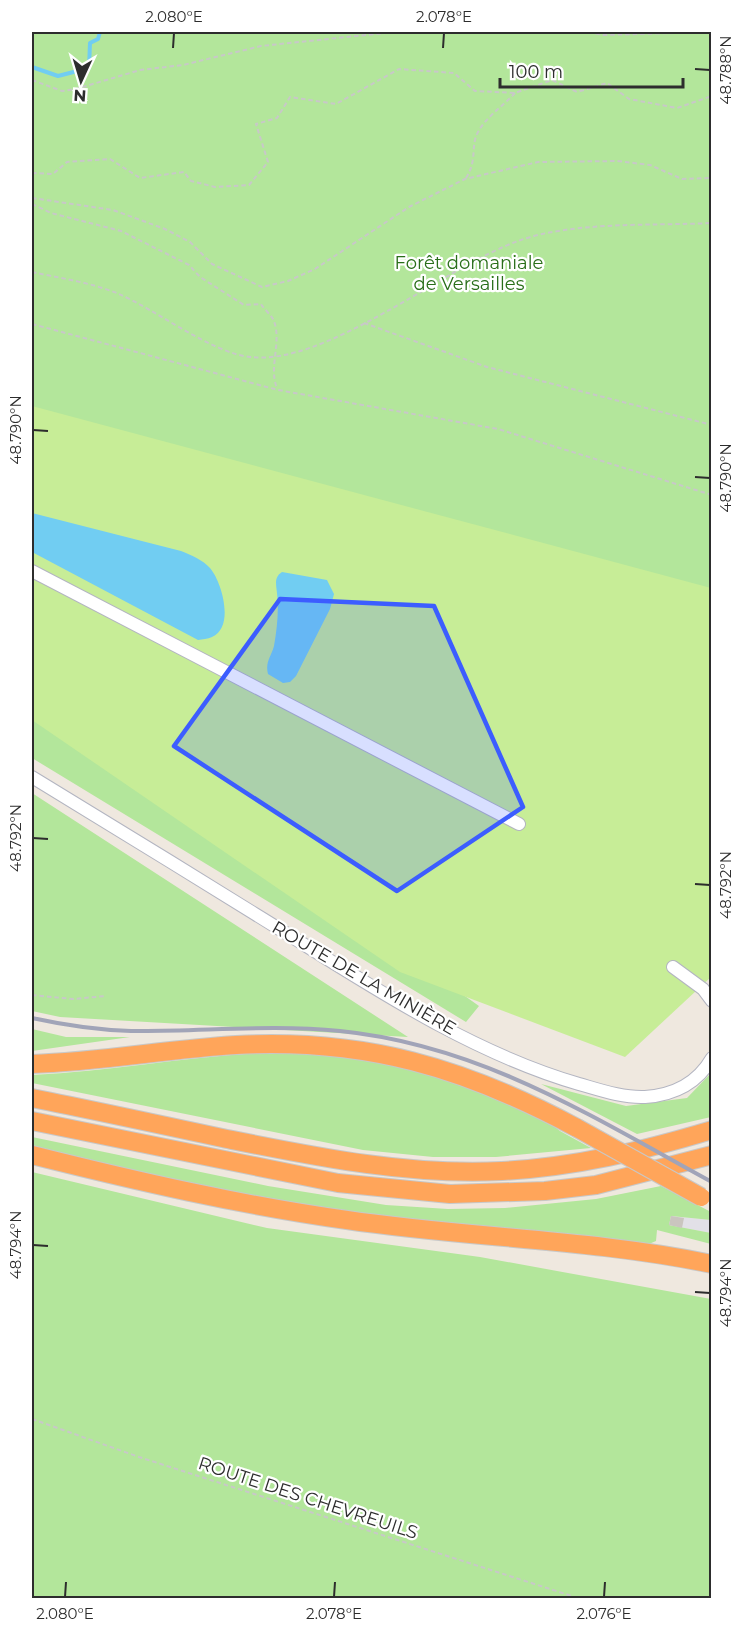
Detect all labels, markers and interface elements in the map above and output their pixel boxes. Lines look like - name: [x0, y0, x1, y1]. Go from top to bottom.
- text: 2.080°E: [145, 7, 203, 26]
- text: 2.078°E: [416, 7, 472, 26]
- text: 48.788°N: [716, 36, 735, 104]
- north arrow: [51, 51, 111, 111]
- scale bar: [500, 51, 683, 89]
- text: 100 m: [509, 61, 563, 83]
- text: N: [73, 86, 87, 105]
- park label: Forêt domaniale de Versailles: [395, 252, 544, 295]
- text: 48.790°N: [6, 395, 25, 465]
- text: 48.790°N: [716, 443, 735, 513]
- text: 48.792°N: [6, 804, 25, 872]
- text: 48.792°N: [716, 851, 735, 919]
- street label: ROUTE DE LA MINIÈRE: [268, 916, 460, 1040]
- text: 48.794°N: [6, 1211, 25, 1279]
- text: 48.794°N: [716, 1259, 735, 1327]
- street label: ROUTE DES CHEVREUILS: [195, 1452, 421, 1544]
- text: 2.080°E: [36, 1604, 94, 1623]
- text: 2.078°E: [306, 1604, 362, 1623]
- text: 2.076°E: [576, 1604, 632, 1623]

